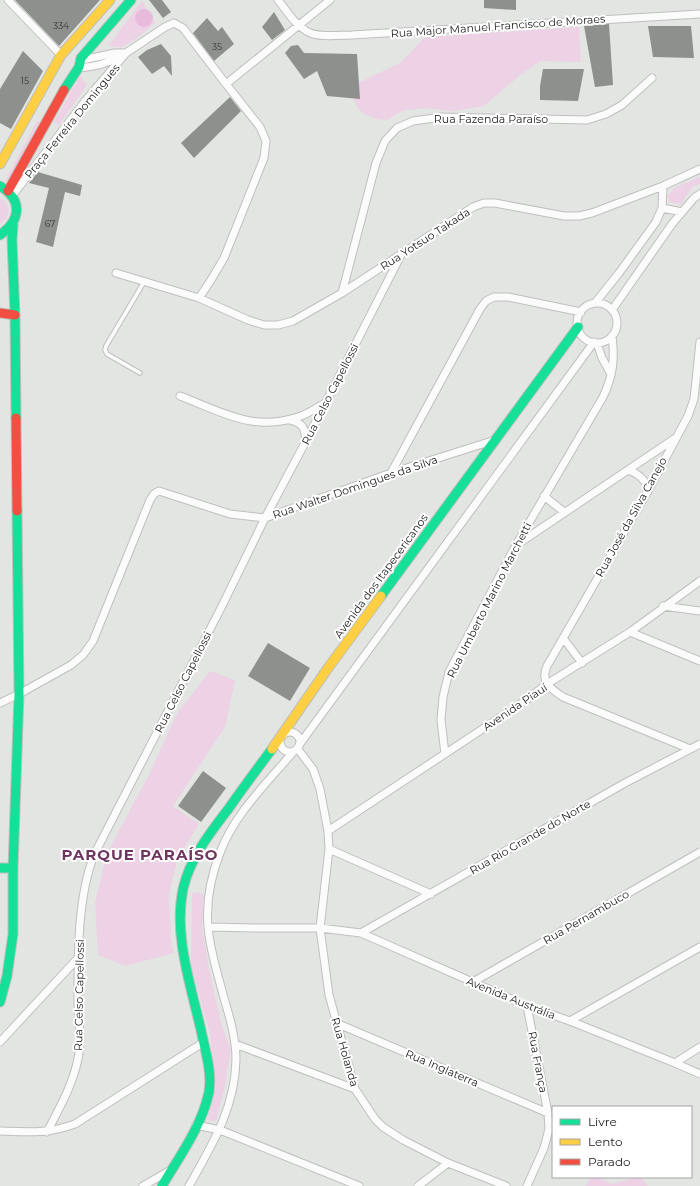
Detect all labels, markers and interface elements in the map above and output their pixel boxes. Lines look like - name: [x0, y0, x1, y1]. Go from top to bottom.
- street label: Rua Major Manuel Francisco de Moraes: [390, 11, 606, 40]
- house number: 334: [53, 20, 69, 31]
- house number: 35: [212, 41, 222, 52]
- street label: Praça Ferreira Domingues: [21, 60, 123, 181]
- house number: 15: [21, 75, 29, 86]
- street label: Rua Fazenda Paraíso: [434, 112, 548, 126]
- street label: Rua Yotsuo Takada: [377, 205, 473, 273]
- house number: 67: [45, 218, 55, 229]
- street label: Rua Celso Capellossi: [298, 341, 362, 447]
- street label: Rua Walter Domingues da Silva: [271, 452, 439, 522]
- street label: Rua José da Silva Canejo: [592, 455, 670, 579]
- street label: Avenida dos Itapecericanos: [331, 511, 431, 641]
- street label: Rua Umberto Marino Marchetti: [444, 520, 534, 680]
- street label: Rua Celso Capellossi: [151, 629, 215, 735]
- street label: Avenida Piauí: [480, 680, 551, 734]
- street label: Rua Rio Grande do Norte: [467, 796, 593, 877]
- district label: PARQUE PARAÍSO: [61, 845, 219, 864]
- street label: Rua Pernambuco: [541, 887, 632, 947]
- street label: Rua Celso Capellossi: [71, 939, 87, 1051]
- street label: Avenida Austrália: [464, 974, 558, 1022]
- street label: Rua Holanda: [328, 1016, 362, 1088]
- street label: Rua França: [525, 1030, 551, 1094]
- street label: Rua Inglaterra: [403, 1046, 481, 1090]
- legend: [552, 1106, 692, 1178]
- text: Livre: [588, 1114, 617, 1129]
- text: Lento: [588, 1134, 623, 1149]
- text: Parado: [588, 1154, 631, 1169]

